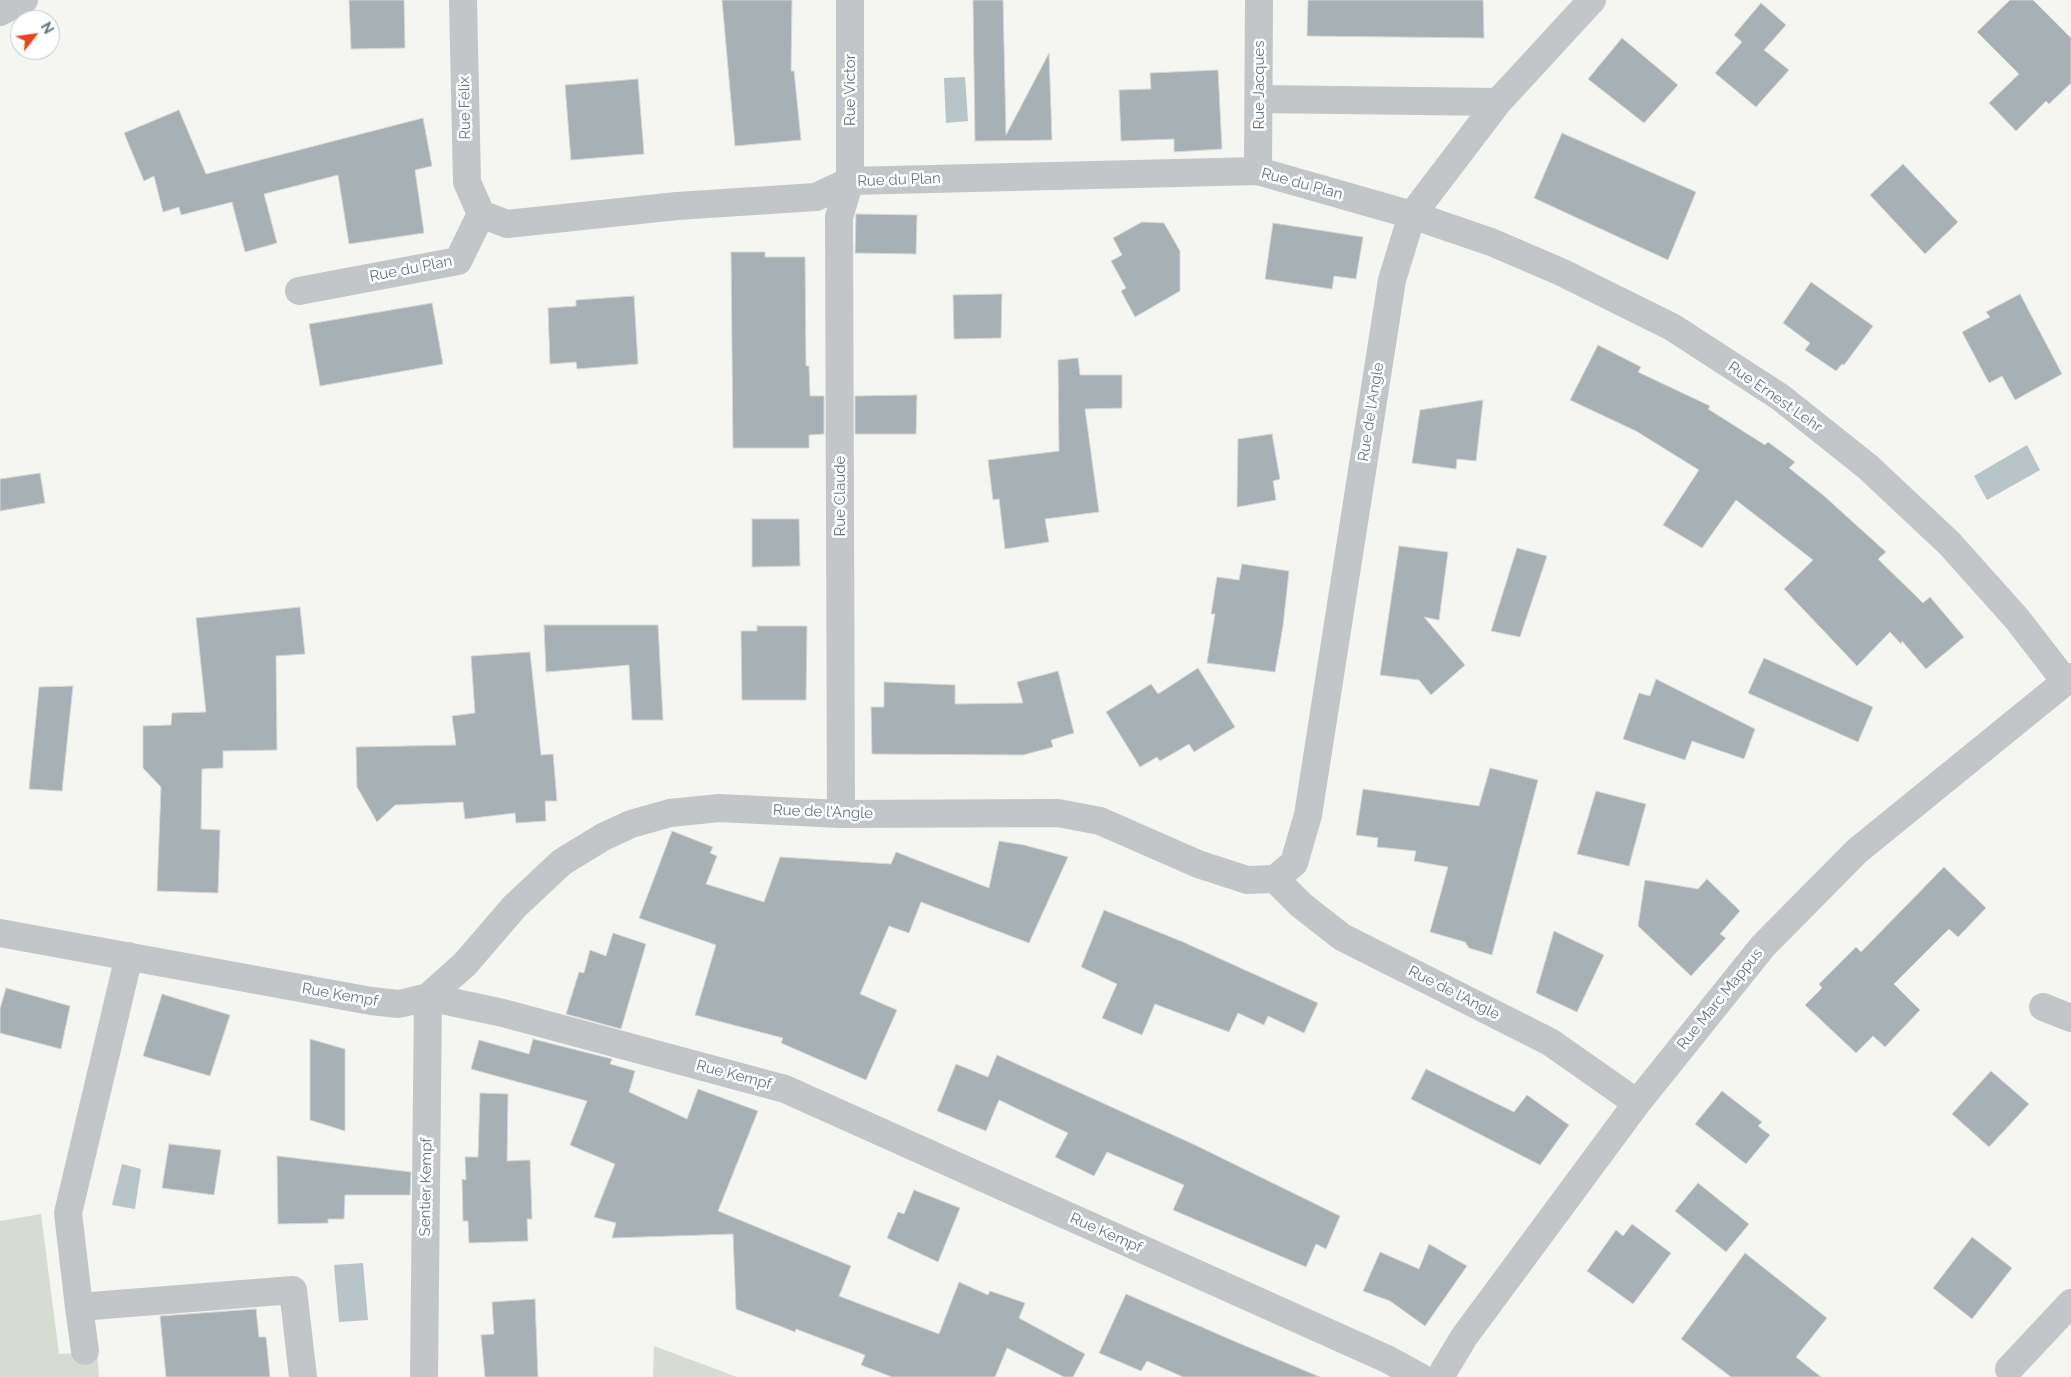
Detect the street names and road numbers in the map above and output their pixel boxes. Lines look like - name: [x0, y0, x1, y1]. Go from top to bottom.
- street label: Rue Jacques: [1250, 41, 1268, 129]
- street label: Rue Victor: [841, 54, 859, 126]
- street label: Rue Félix: [455, 76, 475, 140]
- street label: Rue du Plan: [1259, 164, 1345, 204]
- street label: Rue du Plan: [857, 170, 941, 190]
- street label: Rue du Plan: [368, 252, 454, 286]
- street label: Rue Ernest Lehr: [1725, 358, 1825, 436]
- street label: Rue de l'Angle: [1354, 361, 1388, 463]
- street label: Rue Claude: [831, 456, 849, 536]
- street label: Rue de l'Angle: [773, 801, 873, 823]
- street label: Rue Marc Mappus: [1674, 945, 1766, 1053]
- street label: Rue de l'Angle: [1405, 962, 1503, 1024]
- street label: Rue Kempf: [300, 979, 380, 1011]
- street label: Rue Kempf: [694, 1056, 774, 1094]
- street label: Sentier Kempf: [416, 1138, 436, 1236]
- street label: Rue Kempf: [1067, 1209, 1145, 1257]

